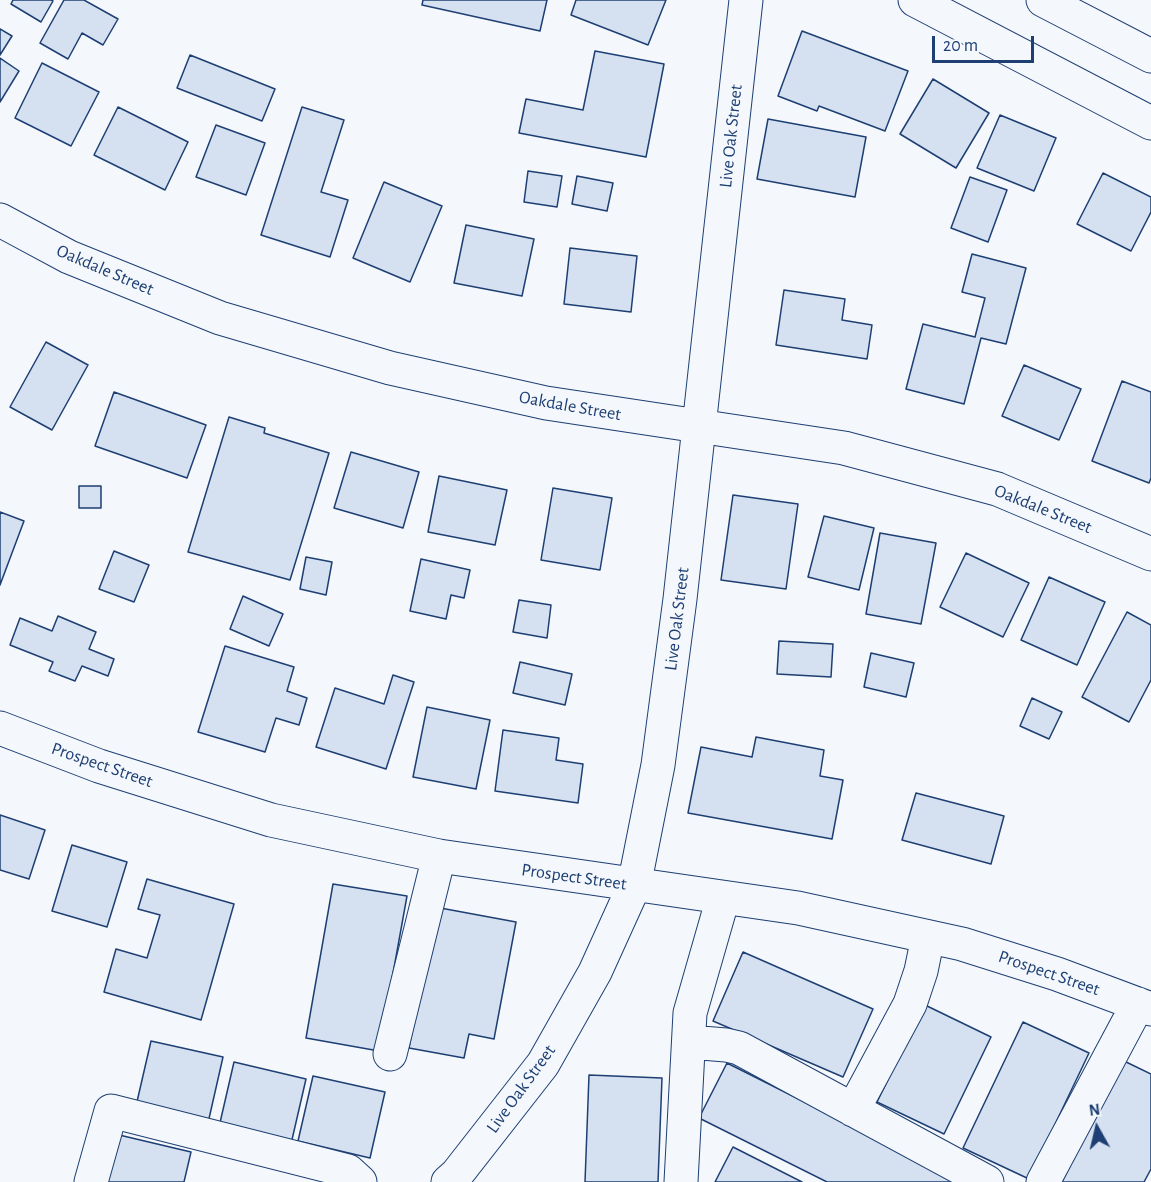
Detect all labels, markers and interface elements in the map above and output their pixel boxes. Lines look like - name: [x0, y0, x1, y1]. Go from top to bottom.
- scale bar: [935, 24, 1037, 62]
- text: 20 m: [943, 37, 978, 55]
- street label: Live Oak Street: [715, 83, 747, 189]
- street label: Oakdale Street: [53, 240, 157, 300]
- street label: Oakdale Street: [517, 386, 623, 426]
- street label: Oakdale Street: [991, 480, 1095, 538]
- street label: Live Oak Street: [660, 566, 694, 672]
- street label: Prospect Street: [48, 738, 156, 792]
- street label: Prospect Street: [520, 859, 628, 895]
- street label: Prospect Street: [995, 946, 1103, 1000]
- street label: Live Oak Street: [482, 1041, 560, 1137]
- north arrow: [1067, 1098, 1127, 1158]
- text: N: [1088, 1101, 1101, 1119]

